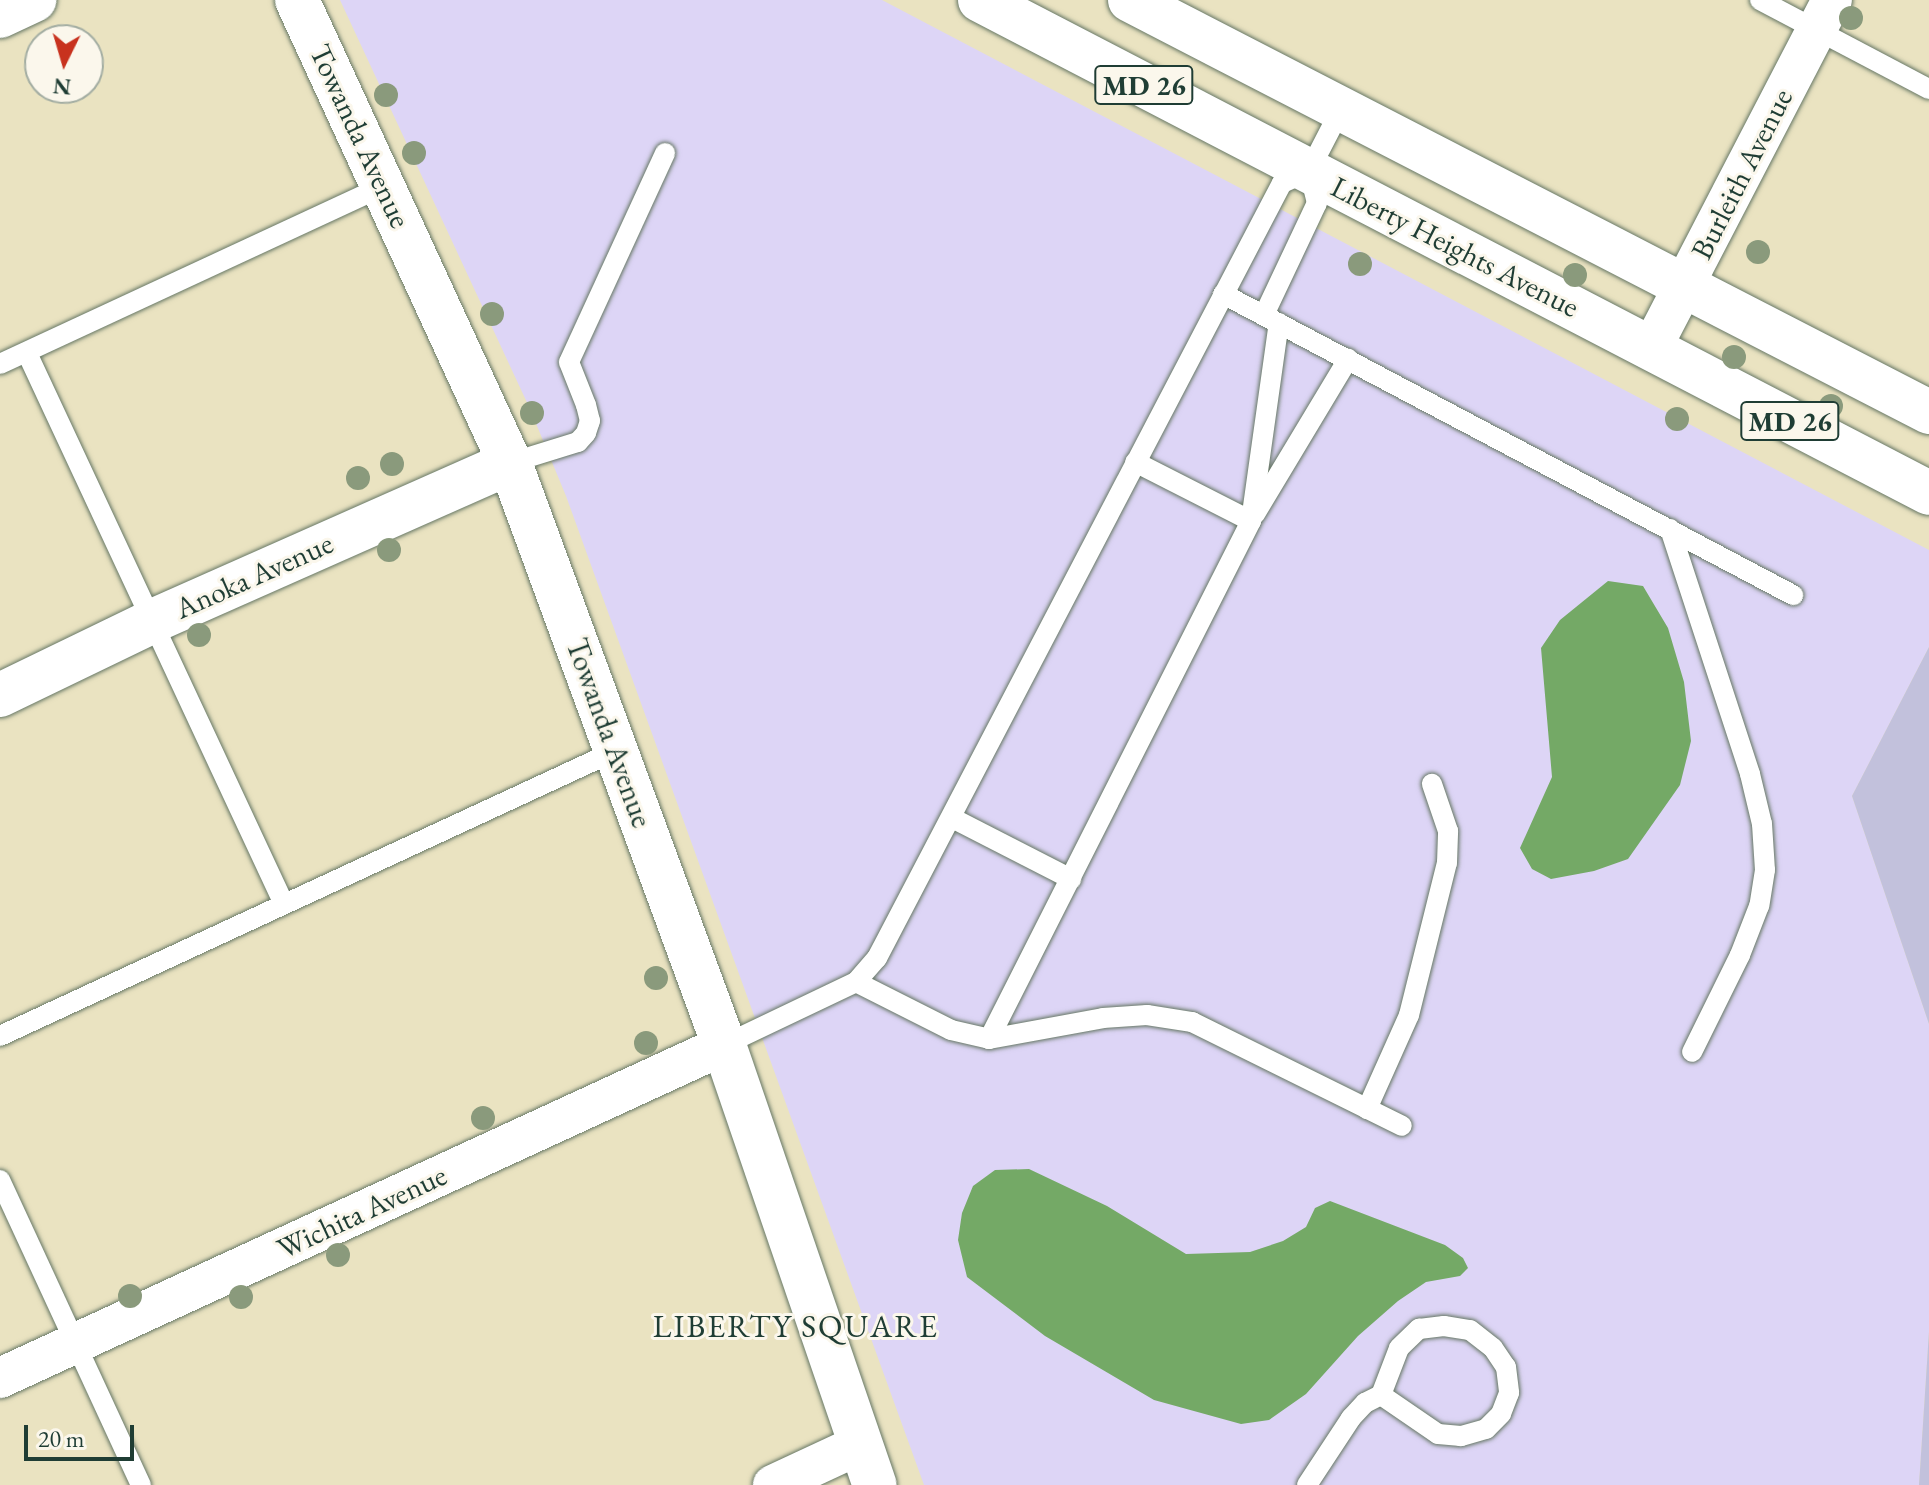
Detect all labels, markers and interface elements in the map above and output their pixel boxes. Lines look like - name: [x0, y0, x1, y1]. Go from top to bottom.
- north arrow: [24, 24, 104, 104]
- street label: Towanda Avenue: [302, 38, 418, 234]
- road number: MD 26: [1094, 61, 1194, 109]
- text: N: [52, 71, 72, 102]
- street label: Burleith Avenue: [1684, 83, 1800, 265]
- street label: Liberty Heights Avenue: [1325, 169, 1585, 325]
- road number: MD 26: [1740, 397, 1840, 445]
- street label: Anoka Avenue: [169, 525, 339, 627]
- street label: Towanda Avenue: [558, 634, 660, 832]
- street label: Wichita Avenue: [272, 1157, 452, 1267]
- district label: LIBERTY SQUARE: [653, 1307, 939, 1345]
- scale bar: [28, 1409, 138, 1459]
- text: 20 m: [38, 1423, 85, 1454]

